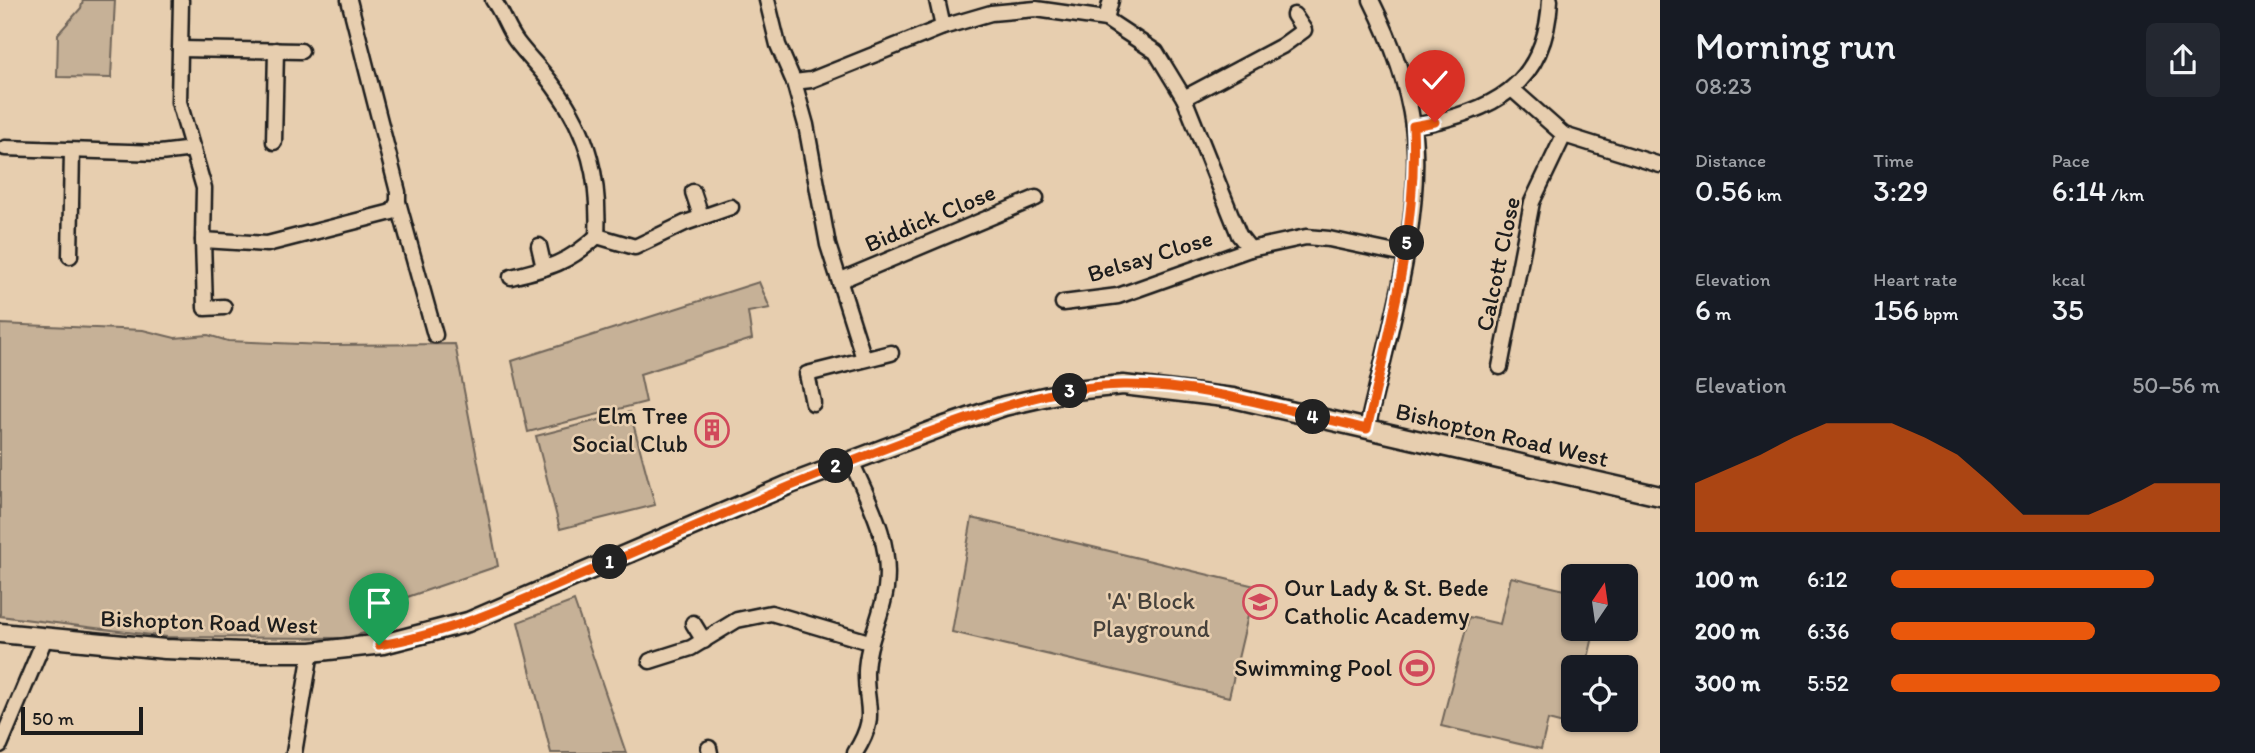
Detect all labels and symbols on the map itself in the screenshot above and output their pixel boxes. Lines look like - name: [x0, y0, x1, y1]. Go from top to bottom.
- pin: [1405, 50, 1465, 122]
- street label: Biddick Close: [860, 177, 1000, 258]
- street label: Calcott Close: [1469, 194, 1526, 334]
- street label: Belsay Close: [1084, 223, 1216, 288]
- pin: 5: [1390, 226, 1424, 260]
- pin: 3: [1052, 374, 1088, 408]
- street label: Bishopton Road West: [1393, 396, 1611, 473]
- pin: 4: [1296, 400, 1330, 434]
- place label: Elm Tree Social Club: [572, 401, 688, 458]
- building icon: Elm Tree Social Club: [693, 411, 731, 449]
- pin: 2: [818, 448, 854, 484]
- pin: 1: [592, 544, 628, 580]
- north arrow: [1561, 564, 1638, 640]
- pin: [349, 573, 409, 645]
- place label: Our Lady & St. Bede Catholic Academy: [1284, 573, 1489, 630]
- school or university icon: Our Lady & St. Bede Catholic Academy: [1241, 583, 1279, 621]
- park label: 'A' Block Playground: [1092, 586, 1210, 643]
- street label: Bishopton Road West: [100, 603, 318, 640]
- sports icon: Swimming Pool: [1398, 649, 1436, 687]
- place label: Swimming Pool: [1234, 653, 1392, 682]
- scale bar: [21, 704, 144, 736]

